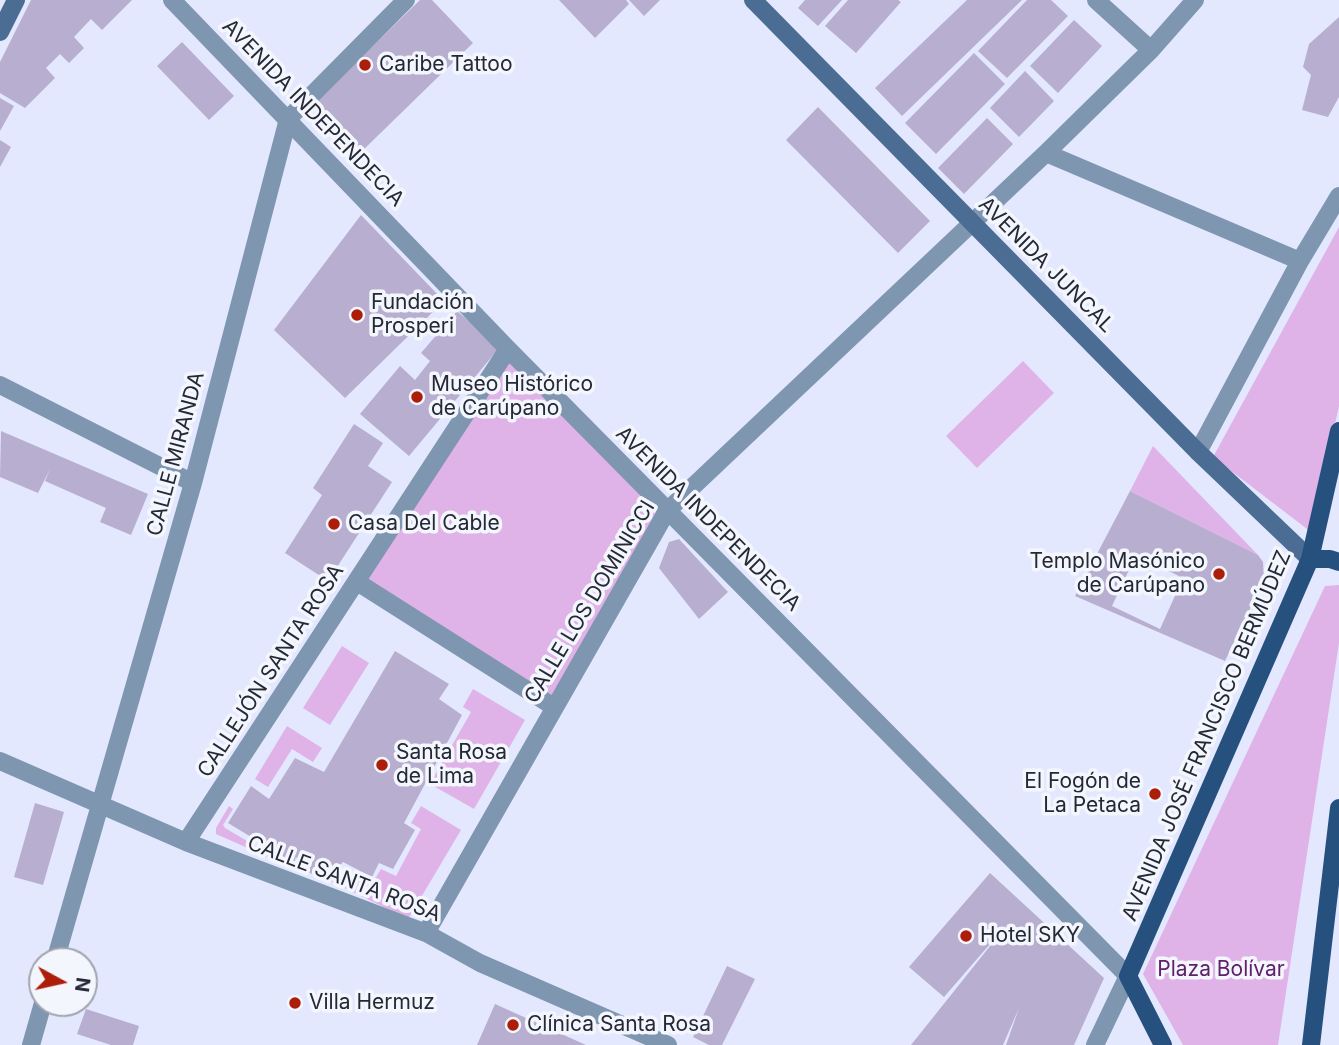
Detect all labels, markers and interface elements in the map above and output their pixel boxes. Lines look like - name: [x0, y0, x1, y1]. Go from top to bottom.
- street label: AVENIDA INDEPENDECIA: [217, 14, 409, 212]
- place label: Caribe Tattoo: [379, 52, 512, 78]
- marker: Caribe Tattoo: [357, 57, 373, 73]
- street label: AVENIDA JUNCAL: [973, 192, 1119, 338]
- place label: Fundación Prosperi: [371, 290, 474, 340]
- marker: Fundación Prosperi: [349, 307, 365, 323]
- street label: CALLE MIRANDA: [142, 369, 210, 539]
- place label: Museo Histórico de Carúpano: [431, 372, 593, 422]
- marker: Museo Histórico de Carúpano: [409, 389, 425, 405]
- street label: AVENIDA INDEPENDECIA: [610, 421, 806, 617]
- street label: CALLE LOS DOMINICCI: [519, 496, 661, 708]
- place label: Casa Del Cable: [348, 511, 500, 537]
- marker: Casa Del Cable: [326, 516, 342, 532]
- street label: AVENIDA JOSÉ FRANCISCO BERMÚDEZ: [1117, 547, 1297, 925]
- place label: Templo Masónico de Carúpano: [1029, 549, 1205, 599]
- street label: CALLEJÓN SANTA ROSA: [193, 560, 349, 782]
- marker: Templo Masónico de Carúpano: [1211, 566, 1227, 582]
- place label: Santa Rosa de Lima: [396, 740, 507, 790]
- marker: Santa Rosa de Lima: [374, 757, 390, 773]
- place label: El Fogón de La Petaca: [1024, 769, 1141, 819]
- marker: El Fogón de La Petaca: [1147, 786, 1163, 802]
- street label: CALLE SANTA ROSA: [244, 830, 444, 928]
- place label: Hotel SKY: [980, 923, 1080, 949]
- marker: Hotel SKY: [958, 928, 974, 944]
- north arrow: [28, 947, 98, 1017]
- park label: Plaza Bolívar: [1157, 957, 1285, 983]
- text: N: [70, 976, 95, 993]
- place label: Villa Hermuz: [309, 990, 435, 1016]
- marker: Villa Hermuz: [287, 995, 303, 1011]
- place label: Clínica Santa Rosa: [527, 1012, 711, 1038]
- marker: Clínica Santa Rosa: [505, 1017, 521, 1033]

